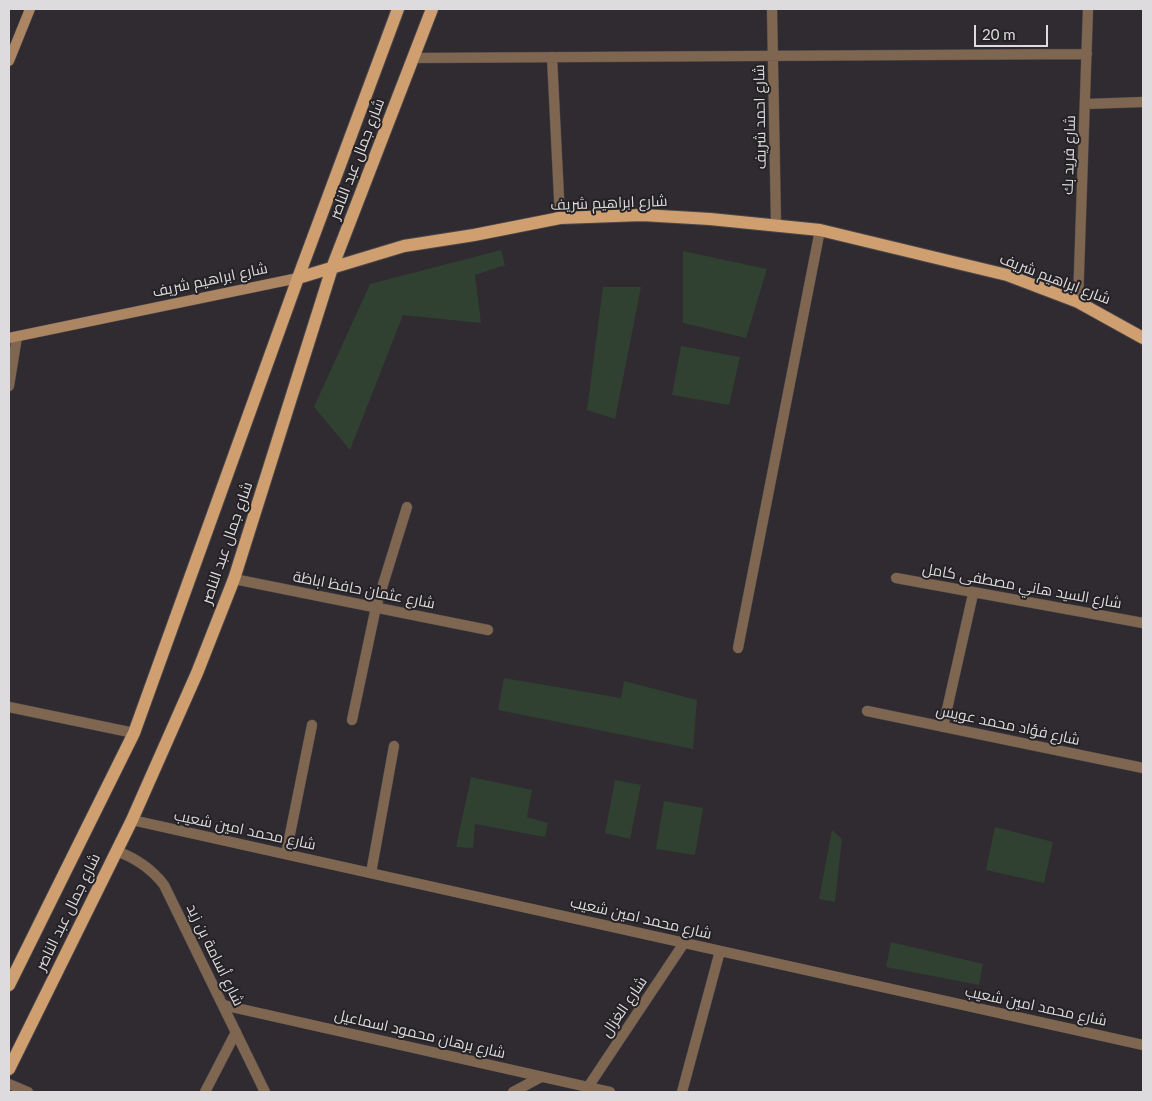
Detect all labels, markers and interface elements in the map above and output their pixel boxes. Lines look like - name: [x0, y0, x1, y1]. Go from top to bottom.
- scale bar: [977, 15, 1051, 47]
- text: 20 m: [982, 25, 1016, 43]
- street label: شارع احمد شريف: [750, 64, 770, 170]
- street label: شارع جمال عبد الناصر: [326, 96, 388, 222]
- street label: شارع فريد بك: [1059, 115, 1079, 195]
- street label: شارع ابراهيم شريف: [550, 192, 668, 214]
- street label: شارع ابراهيم شريف: [997, 250, 1113, 308]
- street label: شارع ابراهيم شريف: [151, 259, 269, 301]
- street label: شارع جمال عبد الناصر: [198, 480, 256, 606]
- street label: شارع السيد هاني مصطفى كامل: [921, 560, 1123, 612]
- street label: شارع عثمان حافظ اباظة: [291, 567, 437, 613]
- street label: شارع فؤاد محمد عويس: [934, 701, 1082, 749]
- street label: شارع محمد امين شعيب: [172, 806, 318, 854]
- street label: شارع جمال عبد الناصر: [32, 851, 104, 973]
- street label: شارع محمد امين شعيب: [569, 893, 713, 943]
- street label: شارع أسامة بن زيد: [182, 901, 248, 1009]
- street label: شارع الغزال: [597, 973, 651, 1041]
- street label: شارع محمد امين شعيب: [963, 982, 1109, 1030]
- street label: شارع برهان محمود اسماعيل: [333, 1006, 507, 1062]

